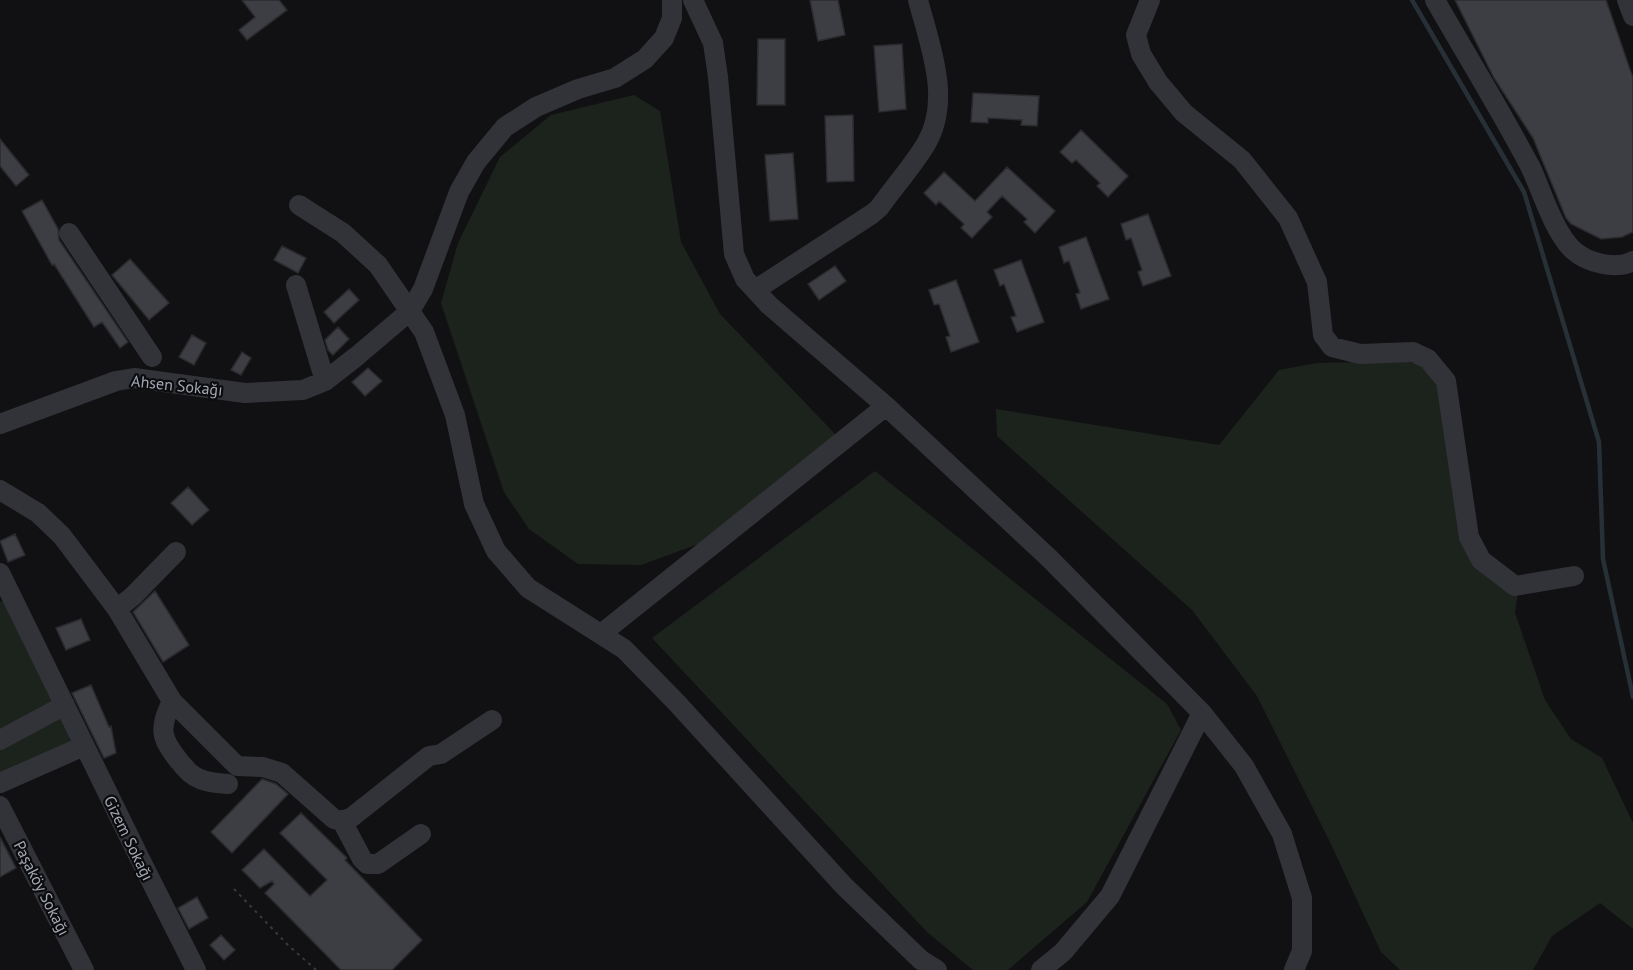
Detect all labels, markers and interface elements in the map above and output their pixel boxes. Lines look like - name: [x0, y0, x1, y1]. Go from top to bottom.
- street label: Ahsen Sokağı: [130, 370, 224, 400]
- street label: Gizem Sokağı: [100, 792, 158, 884]
- street label: Paşaköy Sokağı: [10, 837, 74, 939]

